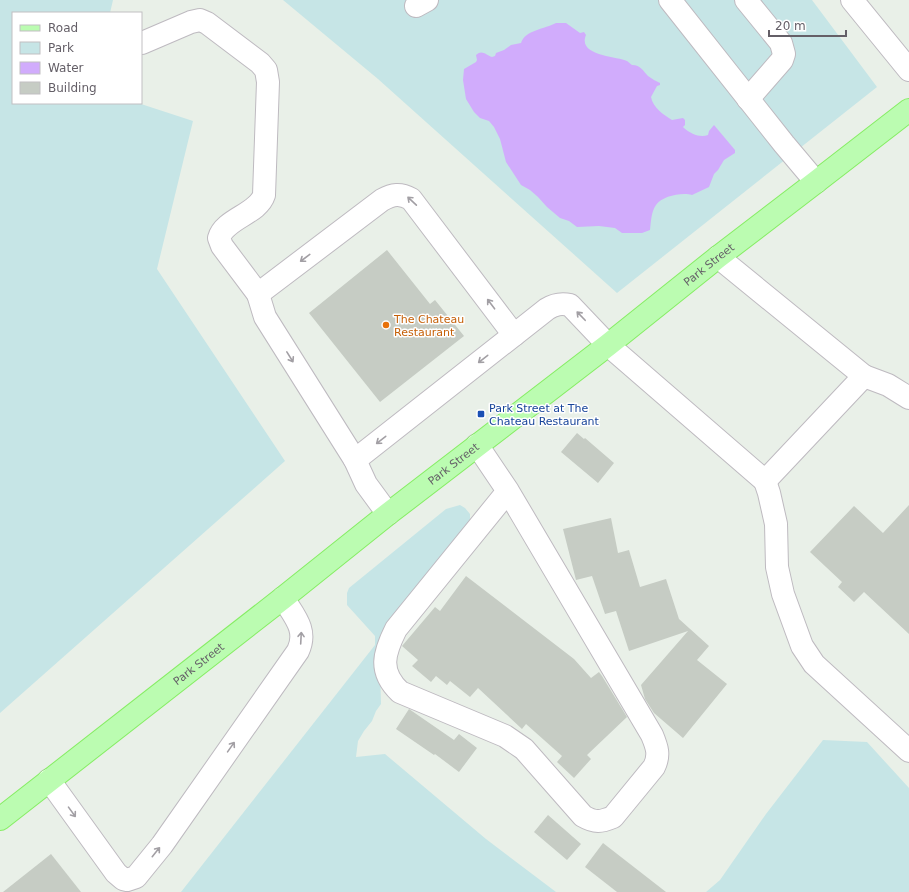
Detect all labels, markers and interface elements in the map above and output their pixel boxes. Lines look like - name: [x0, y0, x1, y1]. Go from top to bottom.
- legend: [12, 12, 142, 104]
- scale bar: [769, 12, 846, 38]
- text: 20 m: [775, 19, 806, 33]
- text: Road: [48, 21, 78, 35]
- text: Park: [48, 41, 74, 55]
- text: Water: [48, 61, 84, 75]
- text: Building: [48, 81, 97, 95]
- one-way arrow: [407, 196, 416, 206]
- street label: Park Street: [681, 241, 738, 289]
- one-way arrow: [299, 254, 310, 262]
- one-way arrow: [486, 298, 495, 309]
- one-way arrow: [576, 311, 586, 321]
- place label: The Chateau Restaurant: [393, 313, 464, 339]
- marker: The Chateau Restaurant: [381, 320, 391, 330]
- one-way arrow: [286, 351, 294, 362]
- one-way arrow: [478, 355, 489, 363]
- place label: Park Street at The Chateau Restaurant: [489, 402, 600, 428]
- marker: Park Street at The Chateau Restaurant: [476, 409, 486, 419]
- one-way arrow: [376, 435, 387, 444]
- street label: Park Street: [426, 440, 482, 488]
- one-way arrow: [298, 632, 305, 645]
- street label: Park Street: [171, 640, 227, 688]
- one-way arrow: [227, 741, 235, 752]
- one-way arrow: [68, 806, 76, 817]
- one-way arrow: [152, 847, 160, 858]

